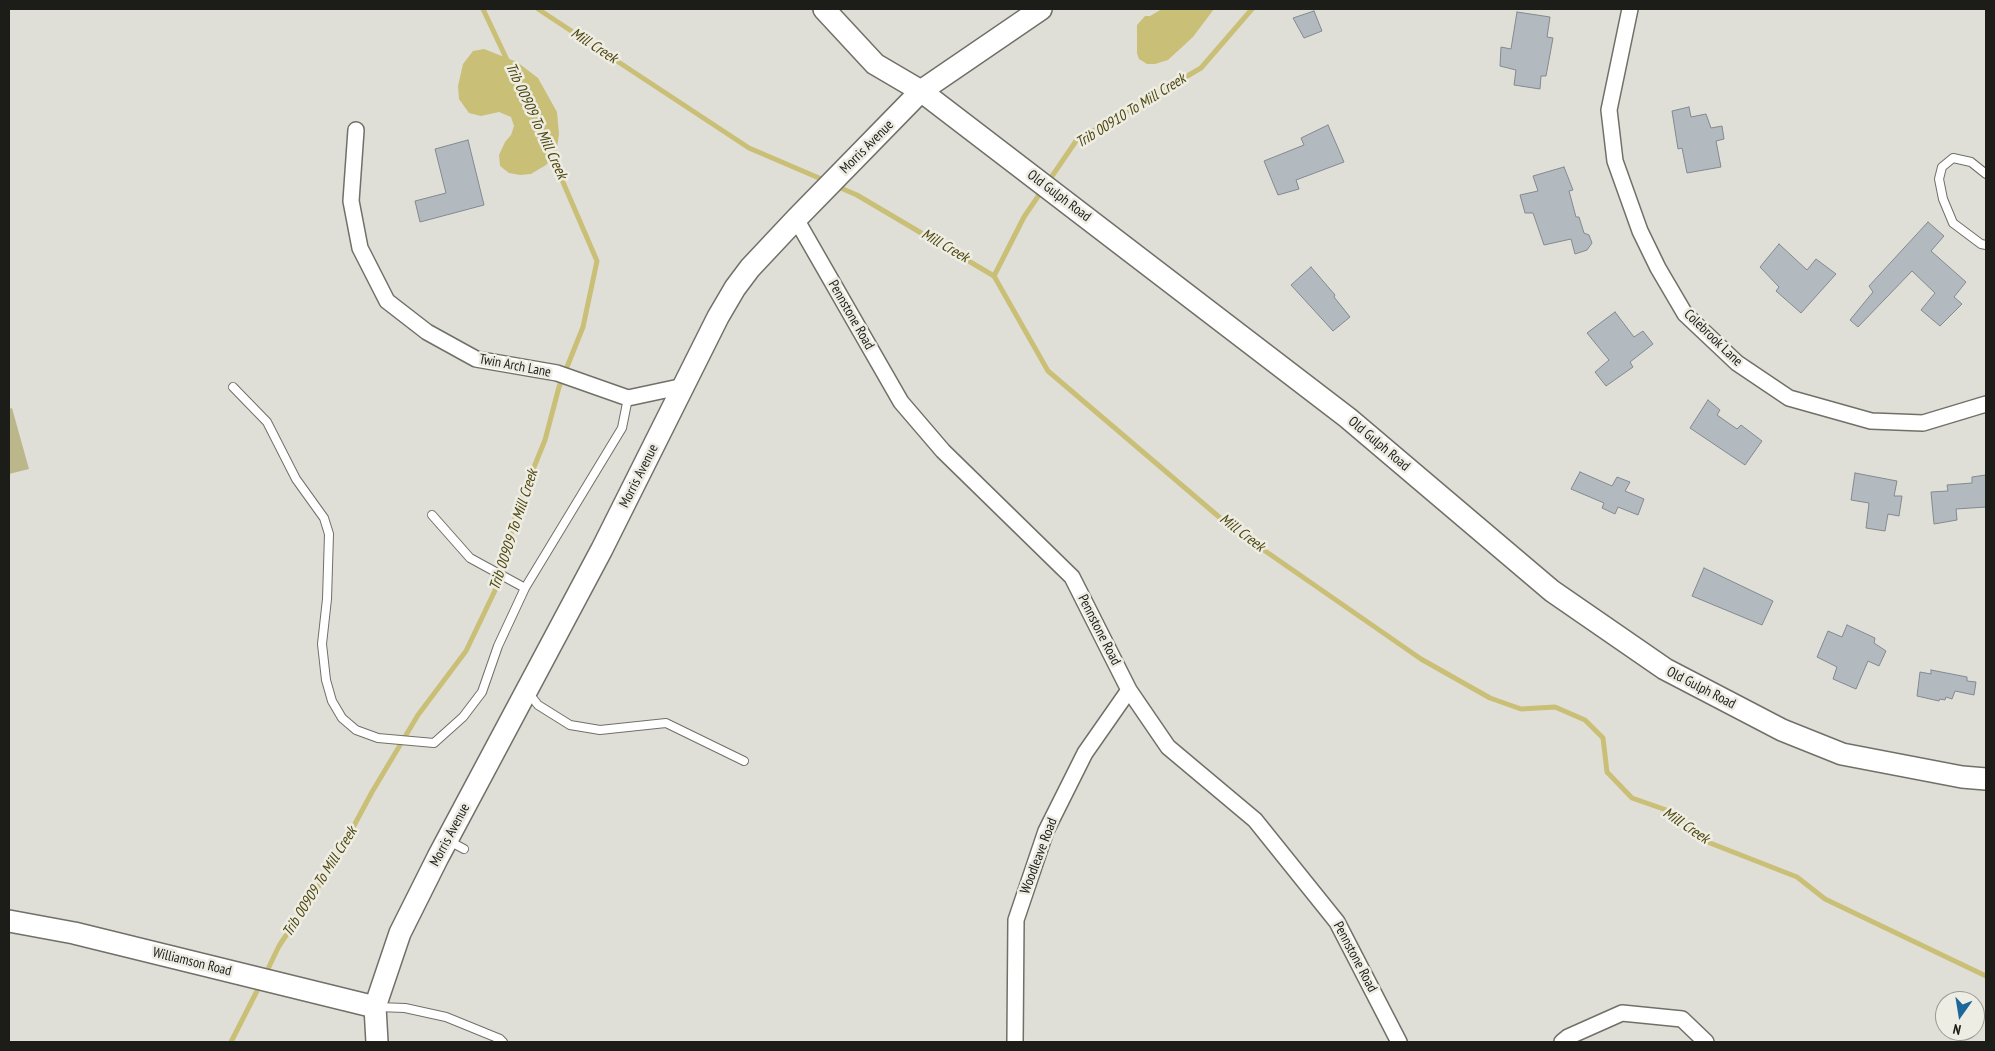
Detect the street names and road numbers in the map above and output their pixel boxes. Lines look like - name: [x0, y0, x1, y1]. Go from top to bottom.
- street label: Morris Avenue: [837, 117, 897, 177]
- street label: Old Gulph Road: [1024, 167, 1094, 225]
- street label: Pennstone Road: [824, 277, 878, 353]
- street label: Colebrook Lane: [1680, 306, 1746, 370]
- street label: Twin Arch Lane: [478, 351, 552, 381]
- street label: Old Gulph Road: [1345, 413, 1413, 475]
- street label: Morris Avenue: [616, 442, 662, 510]
- street label: Pennstone Road: [1074, 592, 1124, 668]
- street label: Old Gulph Road: [1664, 663, 1738, 713]
- street label: Morris Avenue: [426, 801, 474, 869]
- street label: Woodleave Road: [1017, 816, 1061, 896]
- street label: Pennstone Road: [1329, 919, 1381, 995]
- street label: Williamson Road: [151, 944, 233, 980]

